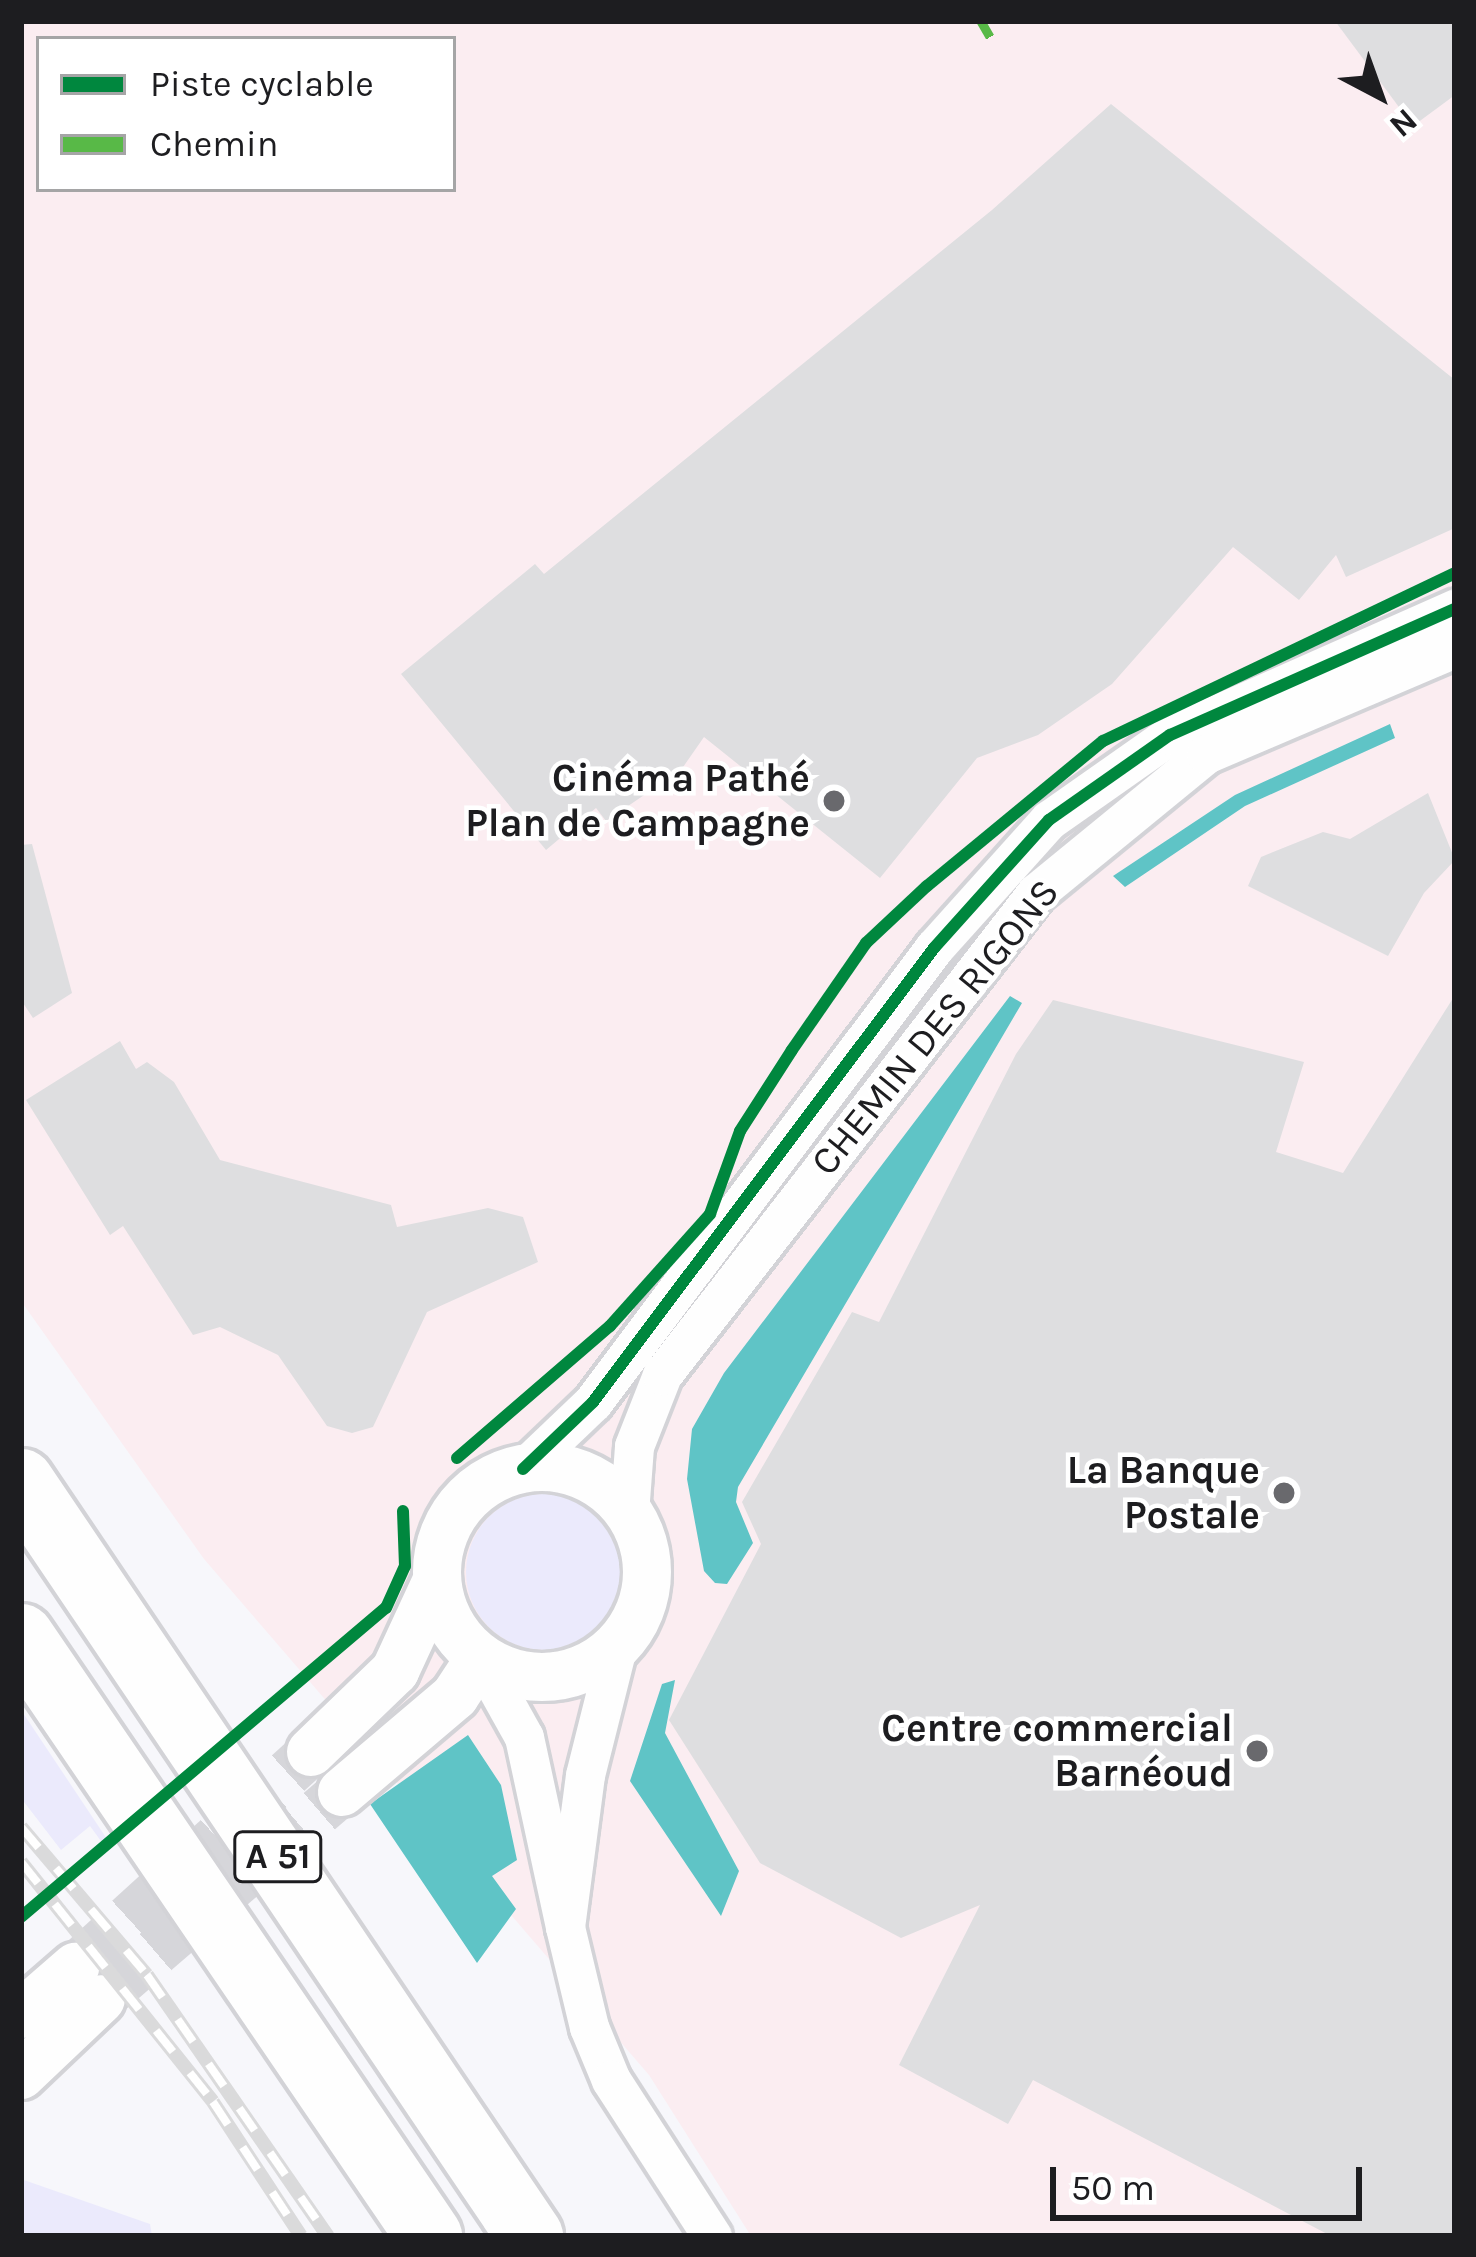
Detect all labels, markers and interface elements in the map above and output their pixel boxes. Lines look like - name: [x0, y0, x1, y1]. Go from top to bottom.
- legend: [36, 36, 456, 192]
- north arrow: [1320, 36, 1440, 156]
- text: Piste cyclable: [150, 63, 374, 105]
- text: N: [1382, 101, 1425, 145]
- text: Chemin: [150, 123, 278, 165]
- place label: Cinéma Pathé Plan de Campagne: [465, 756, 810, 847]
- marker: Cinéma Pathé Plan de Campagne: [821, 788, 847, 814]
- street label: CHEMIN DES RIGONS: [801, 869, 1069, 1185]
- place label: La Banque Postale: [1067, 1448, 1260, 1539]
- marker: La Banque Postale: [1271, 1480, 1297, 1506]
- place label: Centre commercial Barnéoud: [881, 1706, 1233, 1797]
- marker: Centre commercial Barnéoud: [1244, 1738, 1270, 1764]
- road number: A 51: [233, 1827, 323, 1887]
- scale bar: [1056, 2143, 1368, 2217]
- text: 50 m: [1071, 2167, 1155, 2209]

